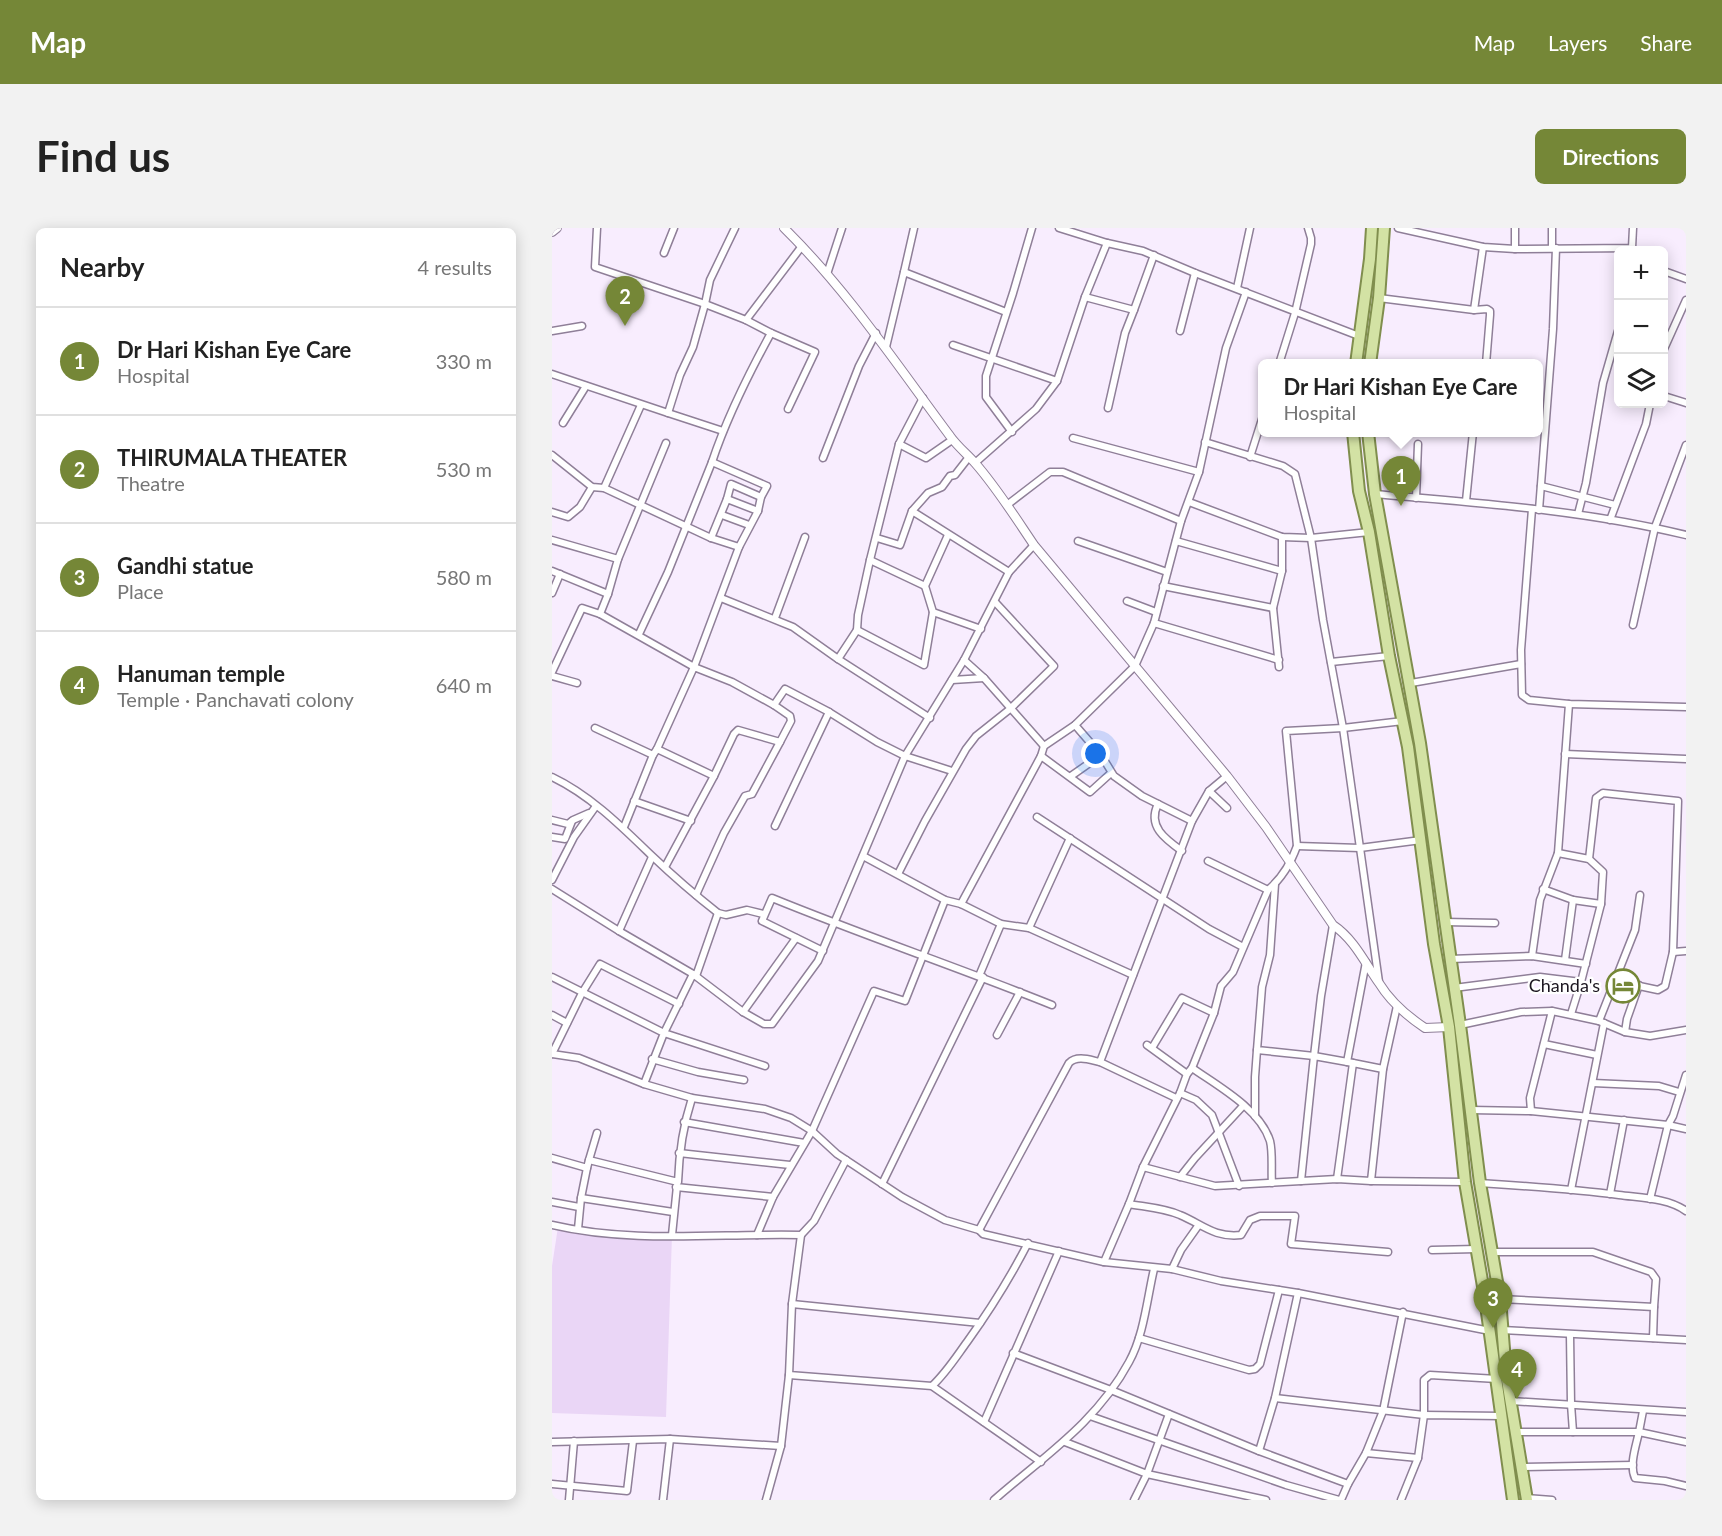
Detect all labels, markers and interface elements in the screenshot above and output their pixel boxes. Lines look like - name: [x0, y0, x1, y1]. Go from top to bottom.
- text: Map: [30, 25, 86, 59]
- text: Map: [1474, 30, 1515, 55]
- text: Layers: [1548, 30, 1607, 55]
- text: Share: [1640, 30, 1692, 55]
- button: Directions: [1535, 129, 1686, 184]
- text: Find us: [36, 131, 170, 181]
- map controls: [1614, 246, 1668, 408]
- button: +: [1614, 246, 1668, 300]
- text: Nearby: [60, 251, 145, 283]
- text: 4 results: [417, 255, 492, 279]
- pin: 2: [606, 276, 644, 326]
- button: −: [1614, 300, 1668, 354]
- text: Dr Hari Kishan Eye Care: [117, 336, 351, 363]
- text: 1: [74, 349, 85, 373]
- text: 330 m: [436, 349, 492, 373]
- button: layers: [1614, 354, 1668, 408]
- popup: [1258, 359, 1543, 437]
- text: Hospital: [117, 363, 190, 387]
- text: Dr Hari Kishan Eye Care: [1283, 373, 1518, 400]
- text: Hospital: [1283, 400, 1356, 424]
- text: THIRUMALA THEATER: [117, 444, 347, 471]
- pin: 1: [1382, 456, 1420, 506]
- text: 2: [74, 457, 85, 481]
- text: 530 m: [436, 457, 492, 481]
- text: Theatre: [117, 471, 185, 495]
- text: Gandhi statue: [117, 552, 254, 579]
- text: 3: [74, 565, 85, 589]
- text: 580 m: [436, 565, 492, 589]
- text: Place: [117, 579, 164, 603]
- text: Hanuman temple: [117, 660, 285, 687]
- text: 4: [74, 673, 85, 697]
- text: 640 m: [436, 673, 492, 697]
- text: Temple · Panchavati colony: [117, 687, 354, 711]
- your location: [1081, 739, 1110, 768]
- hotel icon: Chanda's: [1605, 968, 1641, 1004]
- place label: Chanda's: [1529, 974, 1600, 996]
- pin: 3: [1474, 1278, 1512, 1328]
- pin: 4: [1498, 1350, 1536, 1399]

